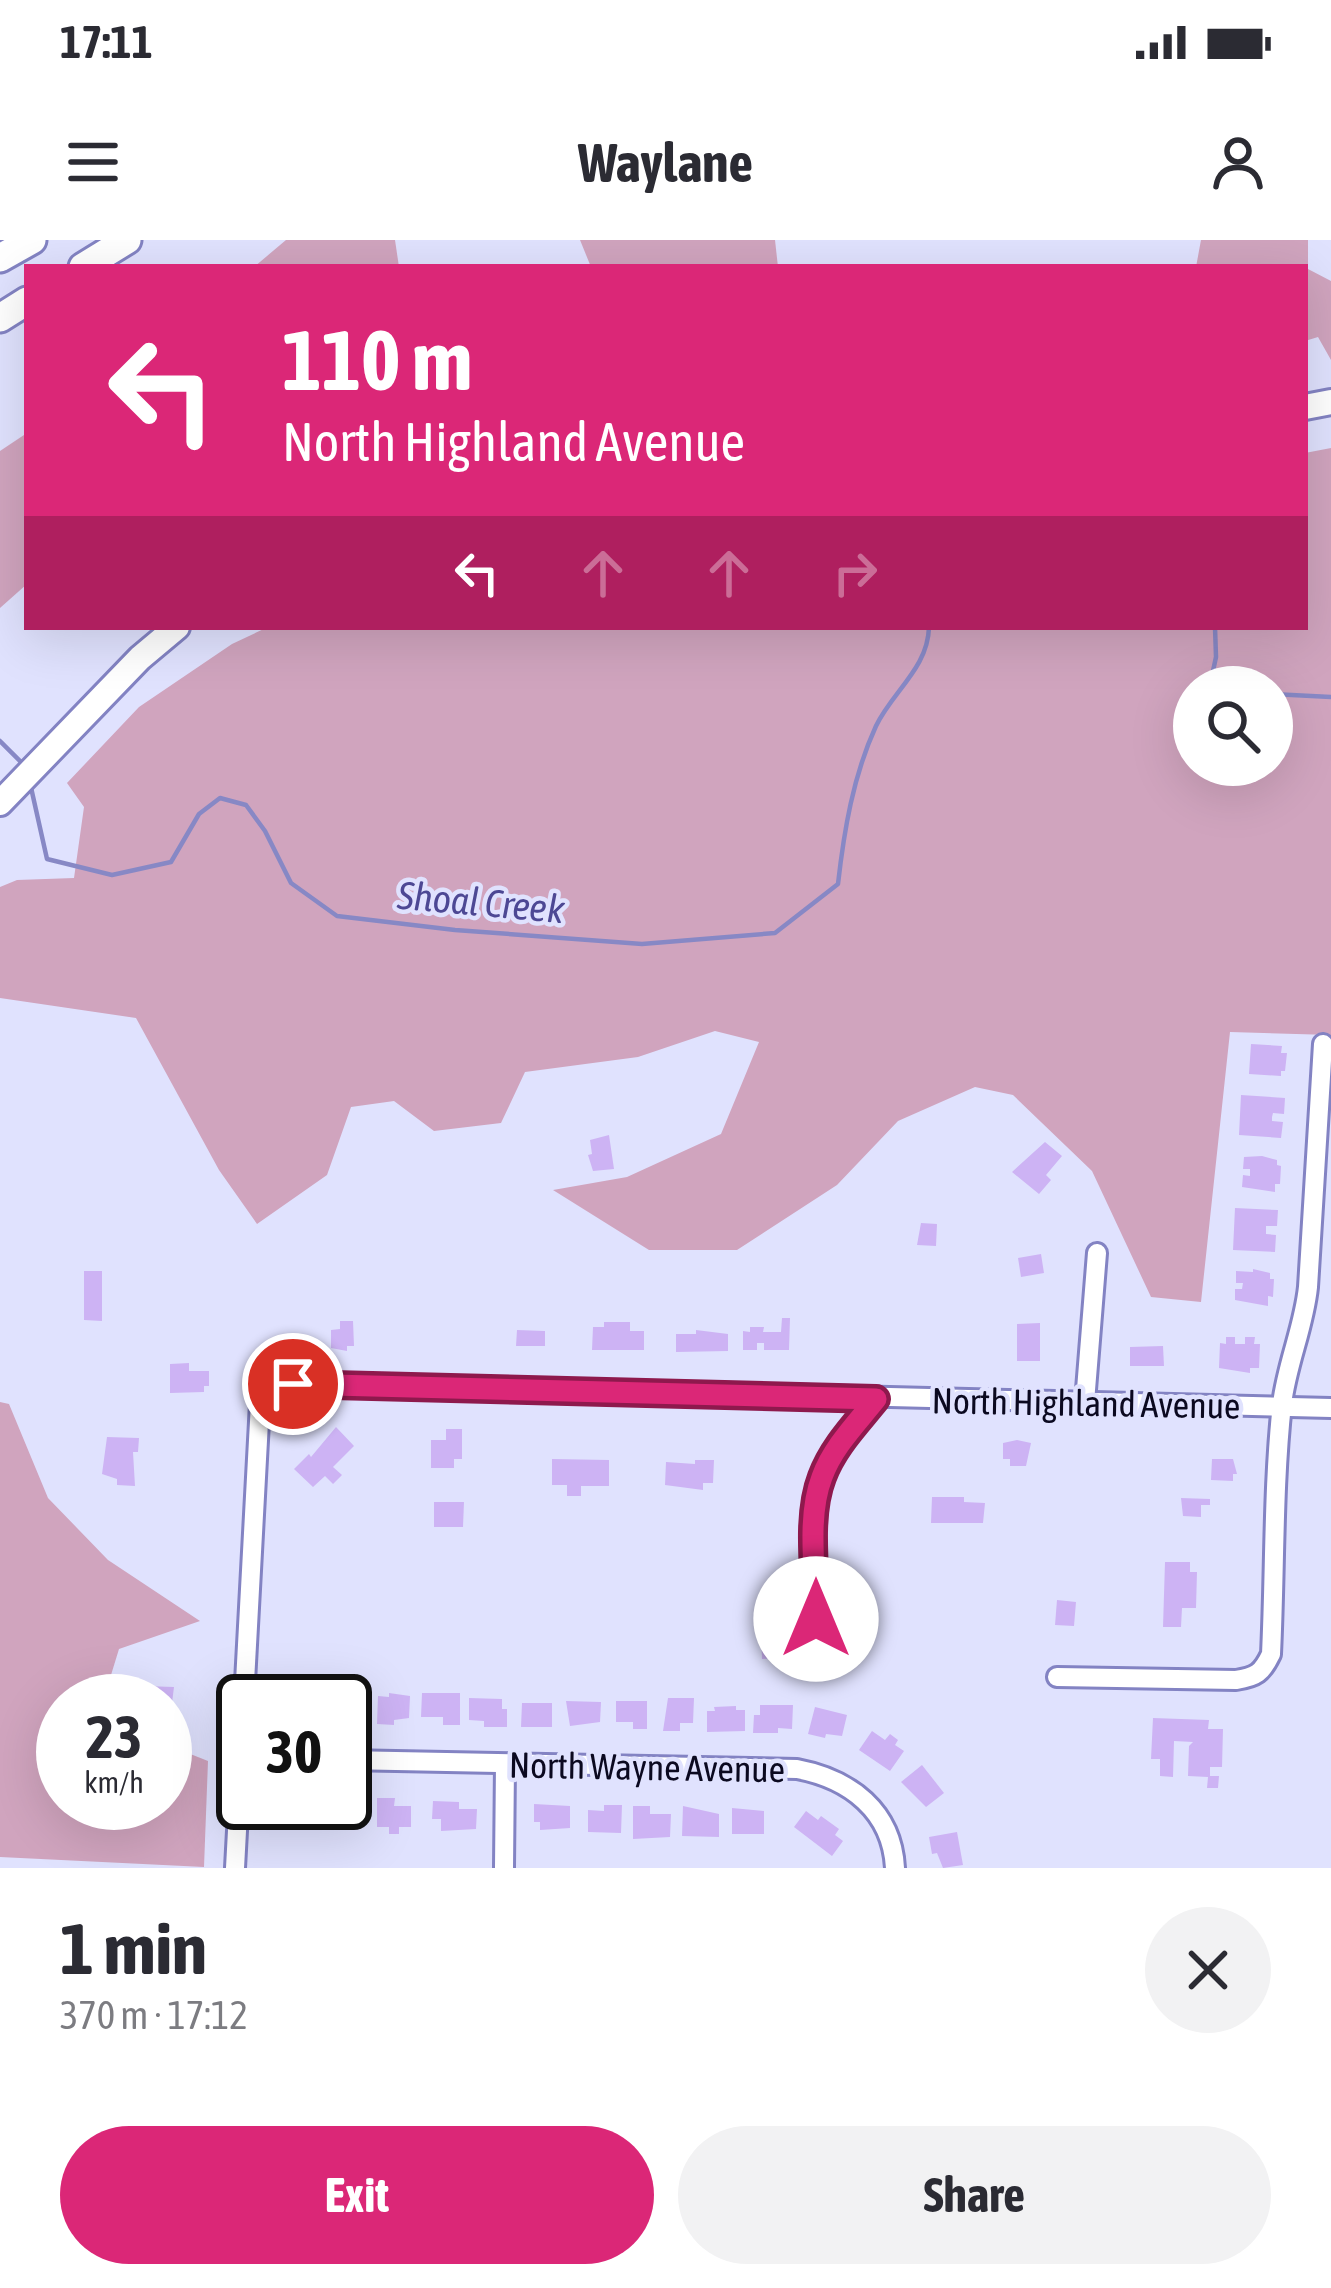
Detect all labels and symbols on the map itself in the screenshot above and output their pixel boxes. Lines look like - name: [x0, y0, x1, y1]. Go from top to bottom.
- water label: Shoal Creek: [395, 873, 567, 931]
- pin: [242, 1333, 344, 1435]
- street label: North Highland Avenue: [931, 1379, 1241, 1427]
- position arrow: [753, 1556, 879, 1682]
- speed limit sign: 30: [216, 1674, 372, 1830]
- street label: North Wayne Avenue: [509, 1744, 785, 1790]

